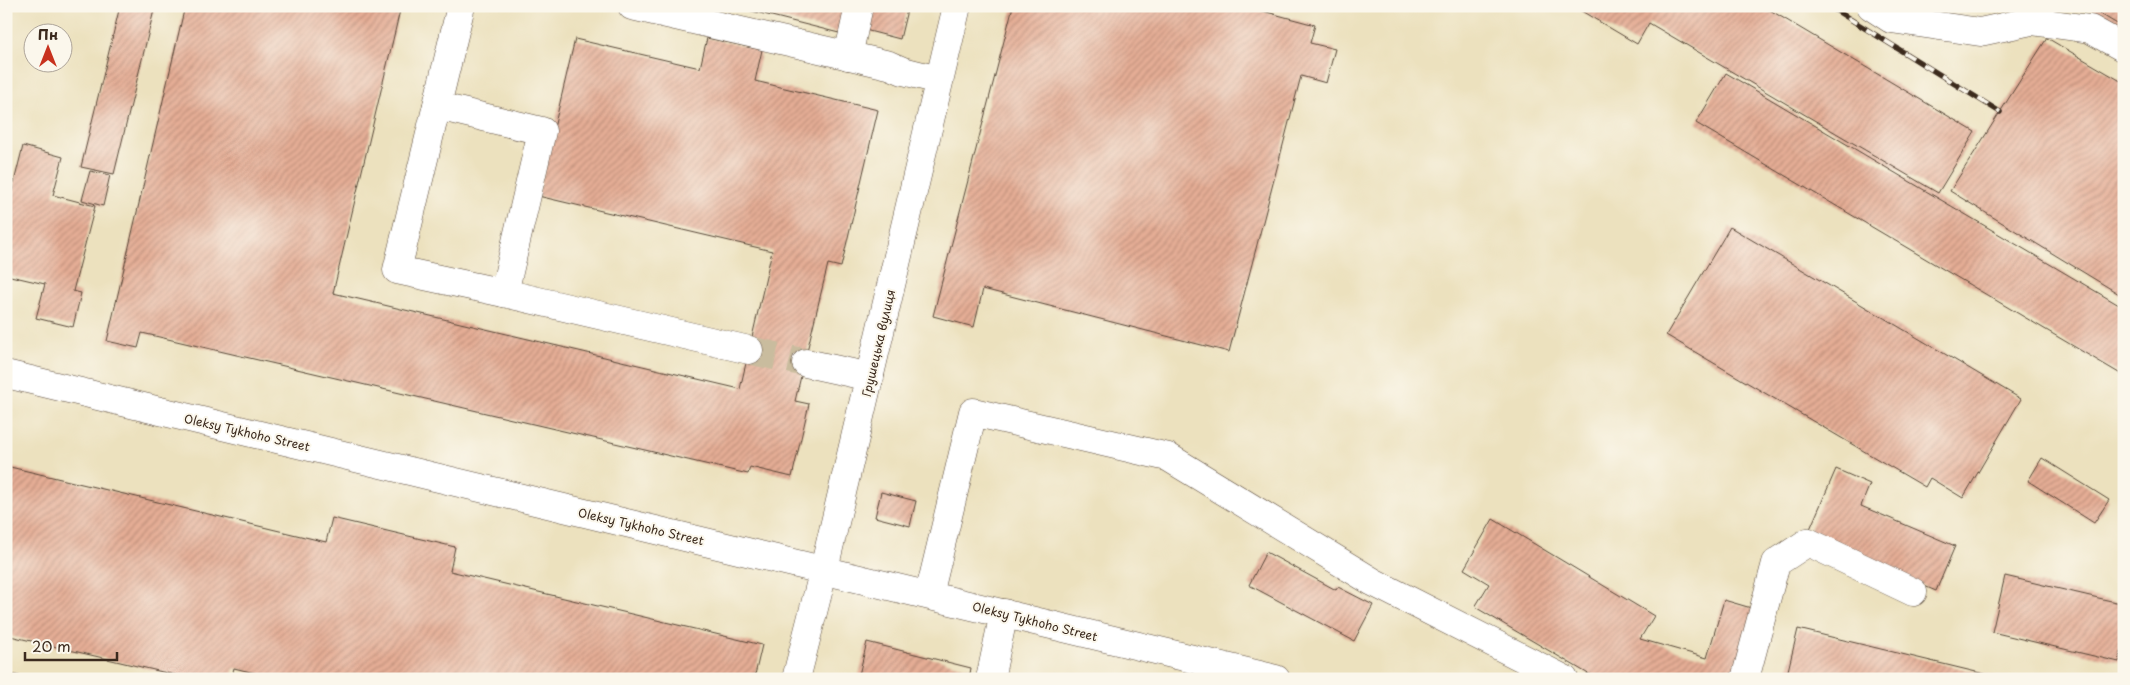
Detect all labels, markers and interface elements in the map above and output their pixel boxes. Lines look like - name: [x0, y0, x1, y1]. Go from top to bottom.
- north arrow: [22, 22, 72, 72]
- text: Пн: [38, 24, 58, 45]
- street label: Грушецька вулиця: [857, 288, 899, 398]
- street label: Oleksy Tykhoho Street: [182, 409, 312, 455]
- street label: Oleksy Tykhoho Street: [576, 503, 706, 549]
- street label: Oleksy Tykhoho Street: [970, 597, 1100, 645]
- scale bar: [25, 630, 118, 662]
- text: 20 m: [32, 634, 71, 657]

